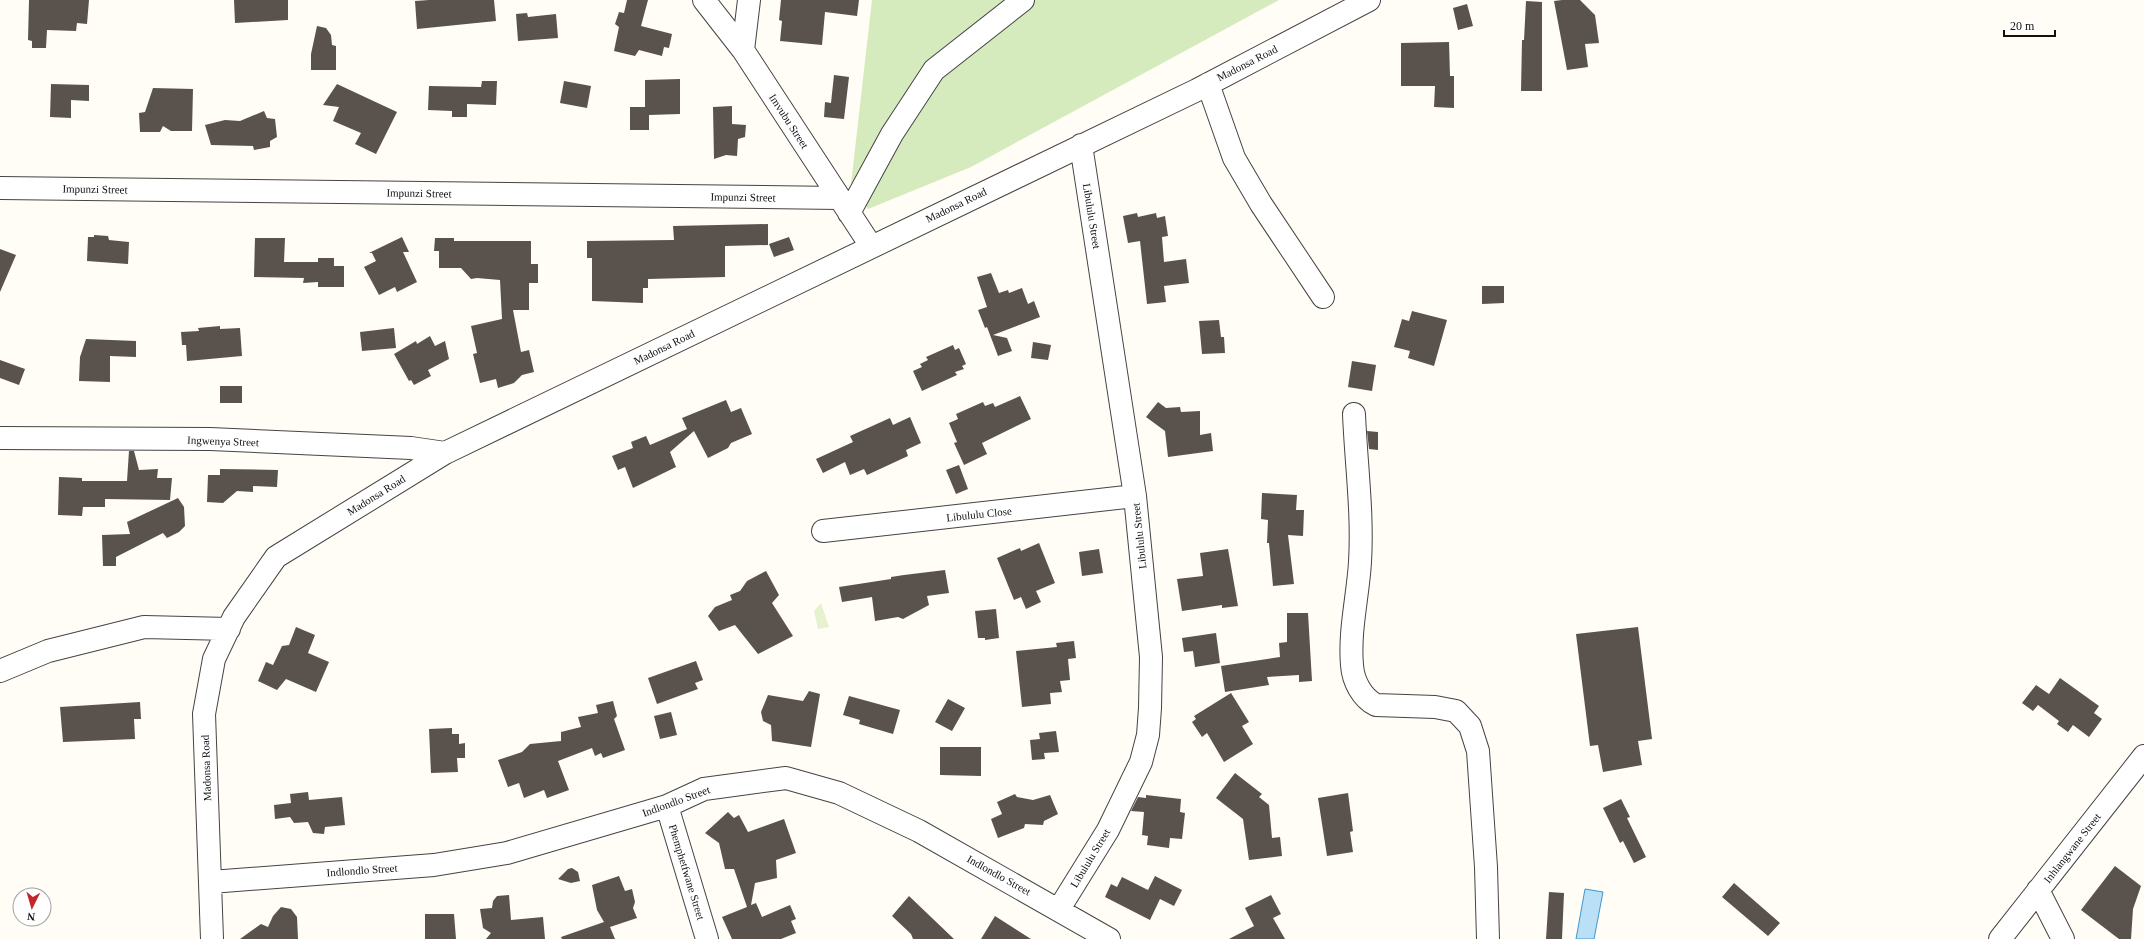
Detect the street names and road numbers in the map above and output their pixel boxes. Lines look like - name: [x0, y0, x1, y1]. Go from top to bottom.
- street label: Madonsa Road: [1215, 42, 1280, 83]
- street label: Imvubu Street: [767, 91, 811, 151]
- street label: Impunzi Street: [62, 182, 128, 196]
- street label: Libululu Street: [1081, 182, 1103, 250]
- street label: Madonsa Road: [924, 185, 989, 225]
- street label: Impunzi Street: [386, 186, 452, 200]
- street label: Impunzi Street: [710, 190, 776, 204]
- street label: Madonsa Road: [632, 327, 697, 367]
- street label: Ingwenya Street: [187, 434, 259, 448]
- street label: Madonsa Road: [345, 472, 408, 518]
- street label: Libululu Street: [1130, 502, 1148, 570]
- street label: Libululu Close: [946, 505, 1012, 523]
- street label: Madonsa Road: [199, 734, 213, 801]
- street label: Indlondlo Street: [641, 783, 711, 819]
- street label: Inhlangwane Street: [2041, 811, 2103, 885]
- street label: Phemphetfwane Street: [667, 823, 707, 921]
- street label: Libululu Street: [1068, 826, 1112, 890]
- street label: Indlondlo Street: [965, 852, 1033, 898]
- street label: Indlondlo Street: [326, 862, 398, 878]

